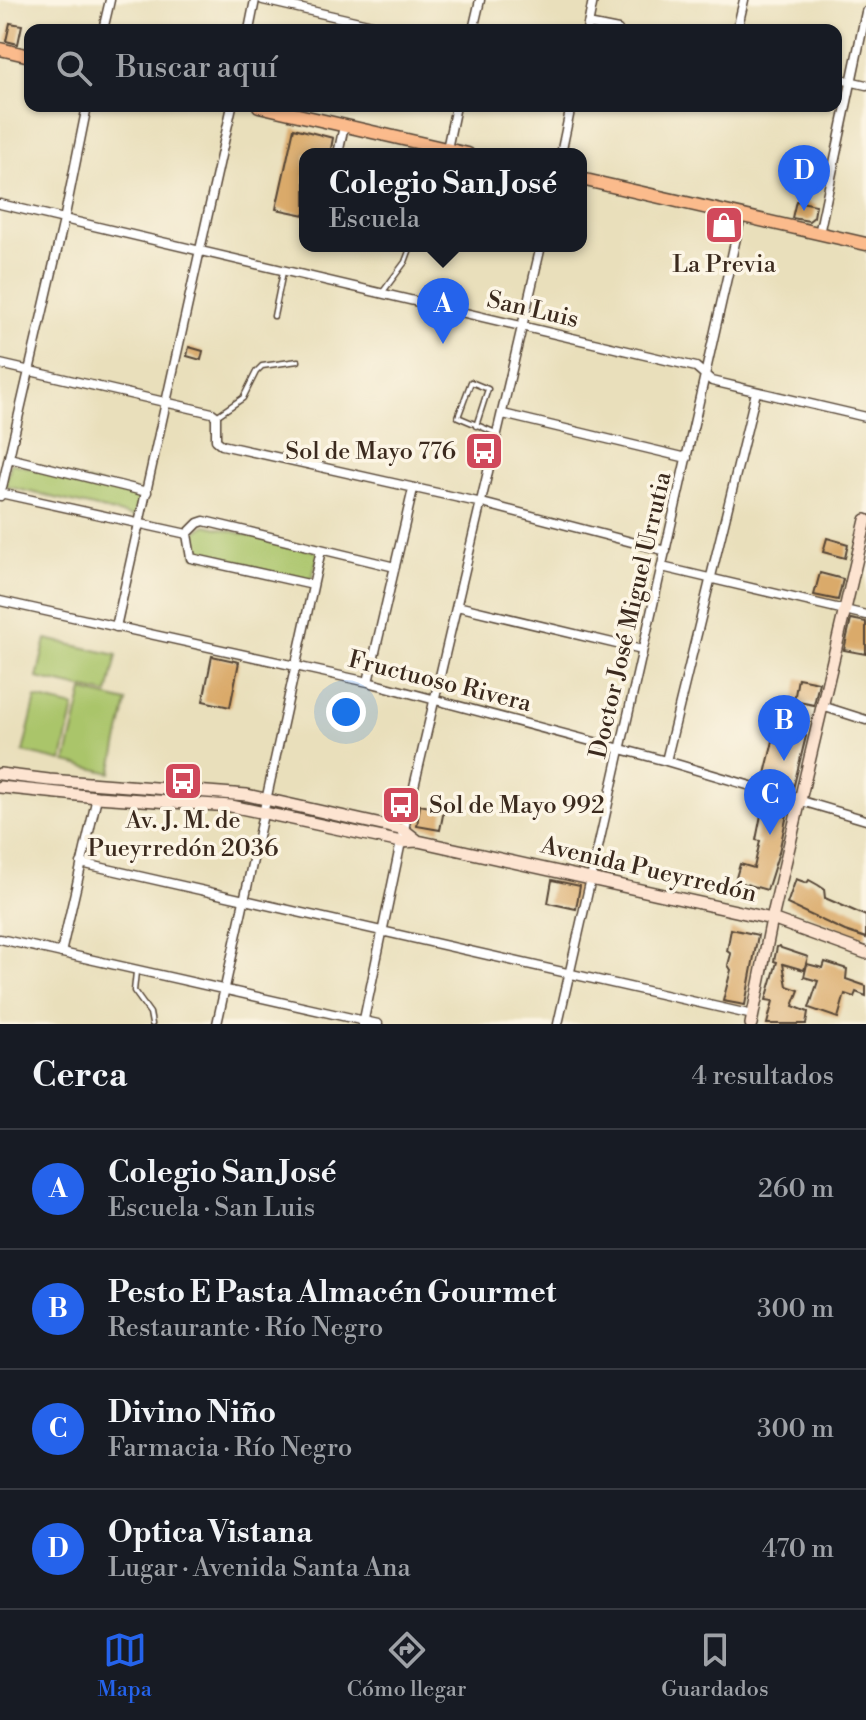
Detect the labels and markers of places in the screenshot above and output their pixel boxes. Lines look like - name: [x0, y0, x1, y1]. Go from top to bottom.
- pin: D: [778, 145, 830, 211]
- shop icon: La Previa: [703, 204, 745, 246]
- place label: La Previa: [672, 250, 777, 280]
- pin: A: [417, 278, 469, 344]
- bus stop icon: Sol de Mayo 776: [463, 430, 505, 472]
- place label: Sol de Mayo 776: [285, 437, 456, 467]
- pin: B: [758, 695, 810, 761]
- bus stop icon: Av. J. M. de Pueyrredón 2036: [162, 760, 204, 802]
- pin: C: [744, 769, 796, 835]
- bus stop icon: Sol de Mayo 992: [380, 784, 422, 826]
- place label: Sol de Mayo 992: [429, 791, 605, 821]
- place label: Av. J. M. de Pueyrredón 2036: [88, 806, 278, 864]

